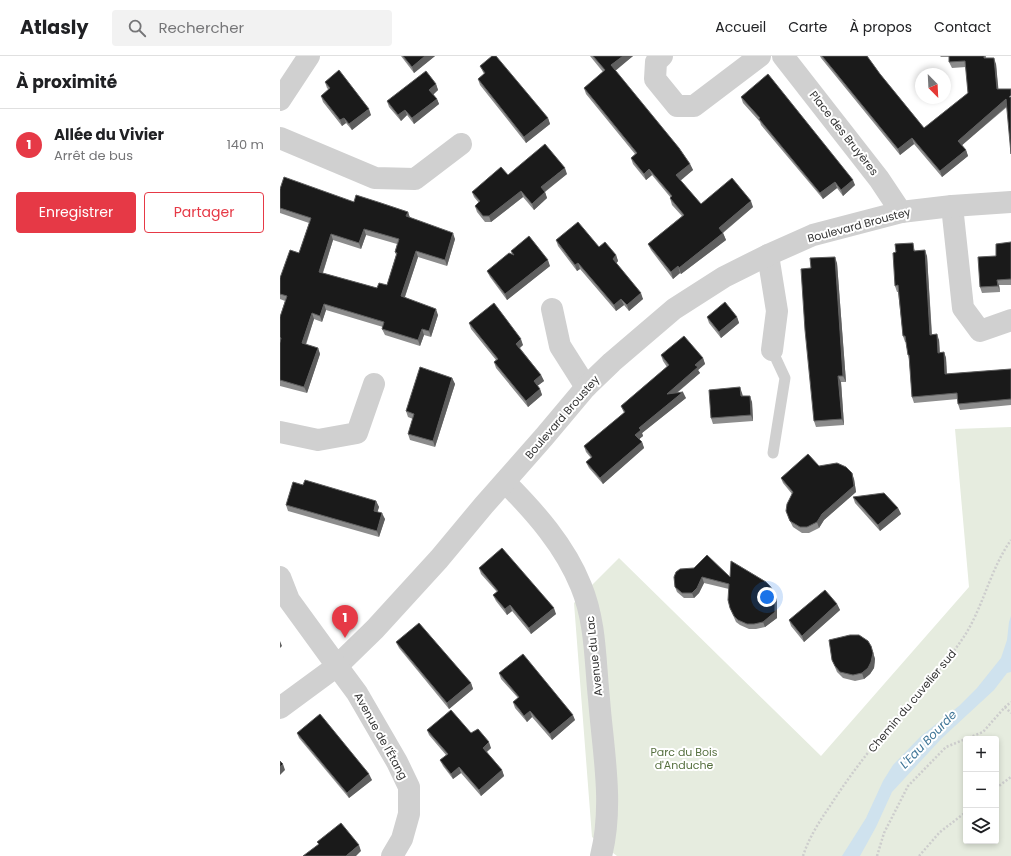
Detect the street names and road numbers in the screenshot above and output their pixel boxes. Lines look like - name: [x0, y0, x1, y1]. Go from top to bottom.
- street label: Place des Bruyères: [806, 87, 882, 179]
- street label: Boulevard Broustey: [806, 203, 913, 246]
- street label: Boulevard Broustey: [521, 371, 603, 462]
- street label: Avenue du Lac: [582, 615, 606, 697]
- street label: Chemin du cuvelier sud: [864, 646, 960, 756]
- street label: Avenue de l'Étang: [350, 690, 412, 782]

